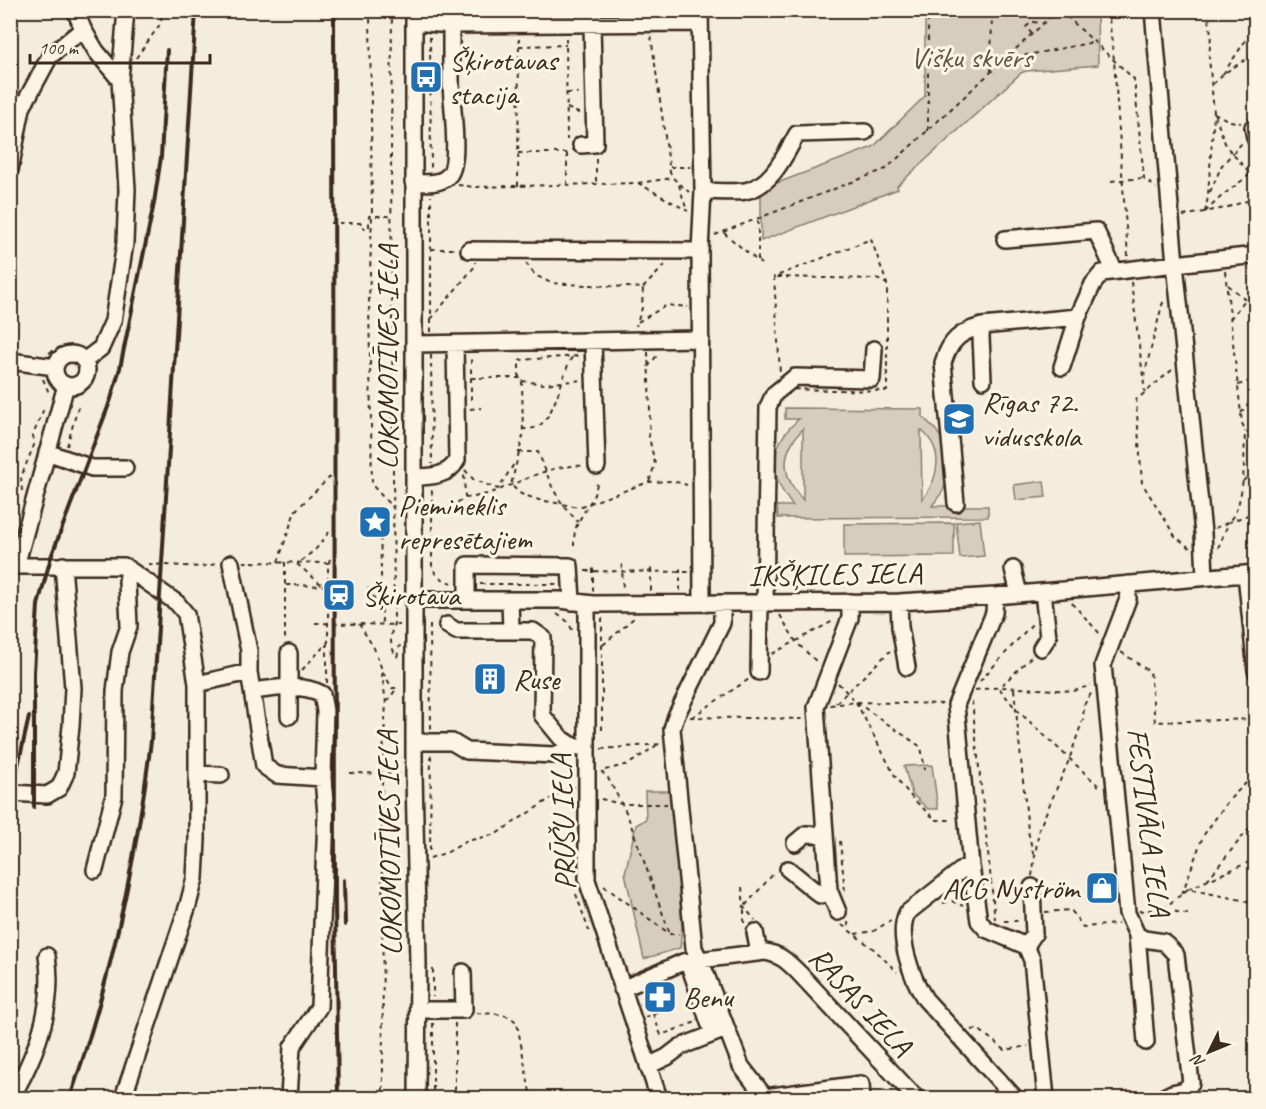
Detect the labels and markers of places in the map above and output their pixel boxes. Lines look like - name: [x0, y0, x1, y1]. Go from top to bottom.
- place label: Šķirotavas stacija: [449, 41, 560, 113]
- bus stop icon: Šķirotavas stacija: [408, 59, 444, 95]
- place label: Rīgas 72. vidusskola: [982, 383, 1083, 455]
- school or university icon: Rīgas 72. vidusskola: [941, 401, 977, 437]
- place label: Piemineklis represētajiem: [398, 486, 533, 558]
- place icon: Piemineklis represētajiem: [357, 504, 393, 540]
- place label: Šķirotava: [362, 576, 462, 614]
- station icon: Šķirotava: [321, 577, 357, 613]
- place label: Ruse: [513, 660, 562, 698]
- building icon: Ruse: [472, 661, 508, 697]
- place label: ACG Nyström: [943, 869, 1081, 907]
- shop icon: ACG Nyström: [1084, 870, 1120, 906]
- place label: Benu: [683, 978, 735, 1016]
- pharmacy icon: Benu: [642, 979, 678, 1015]

